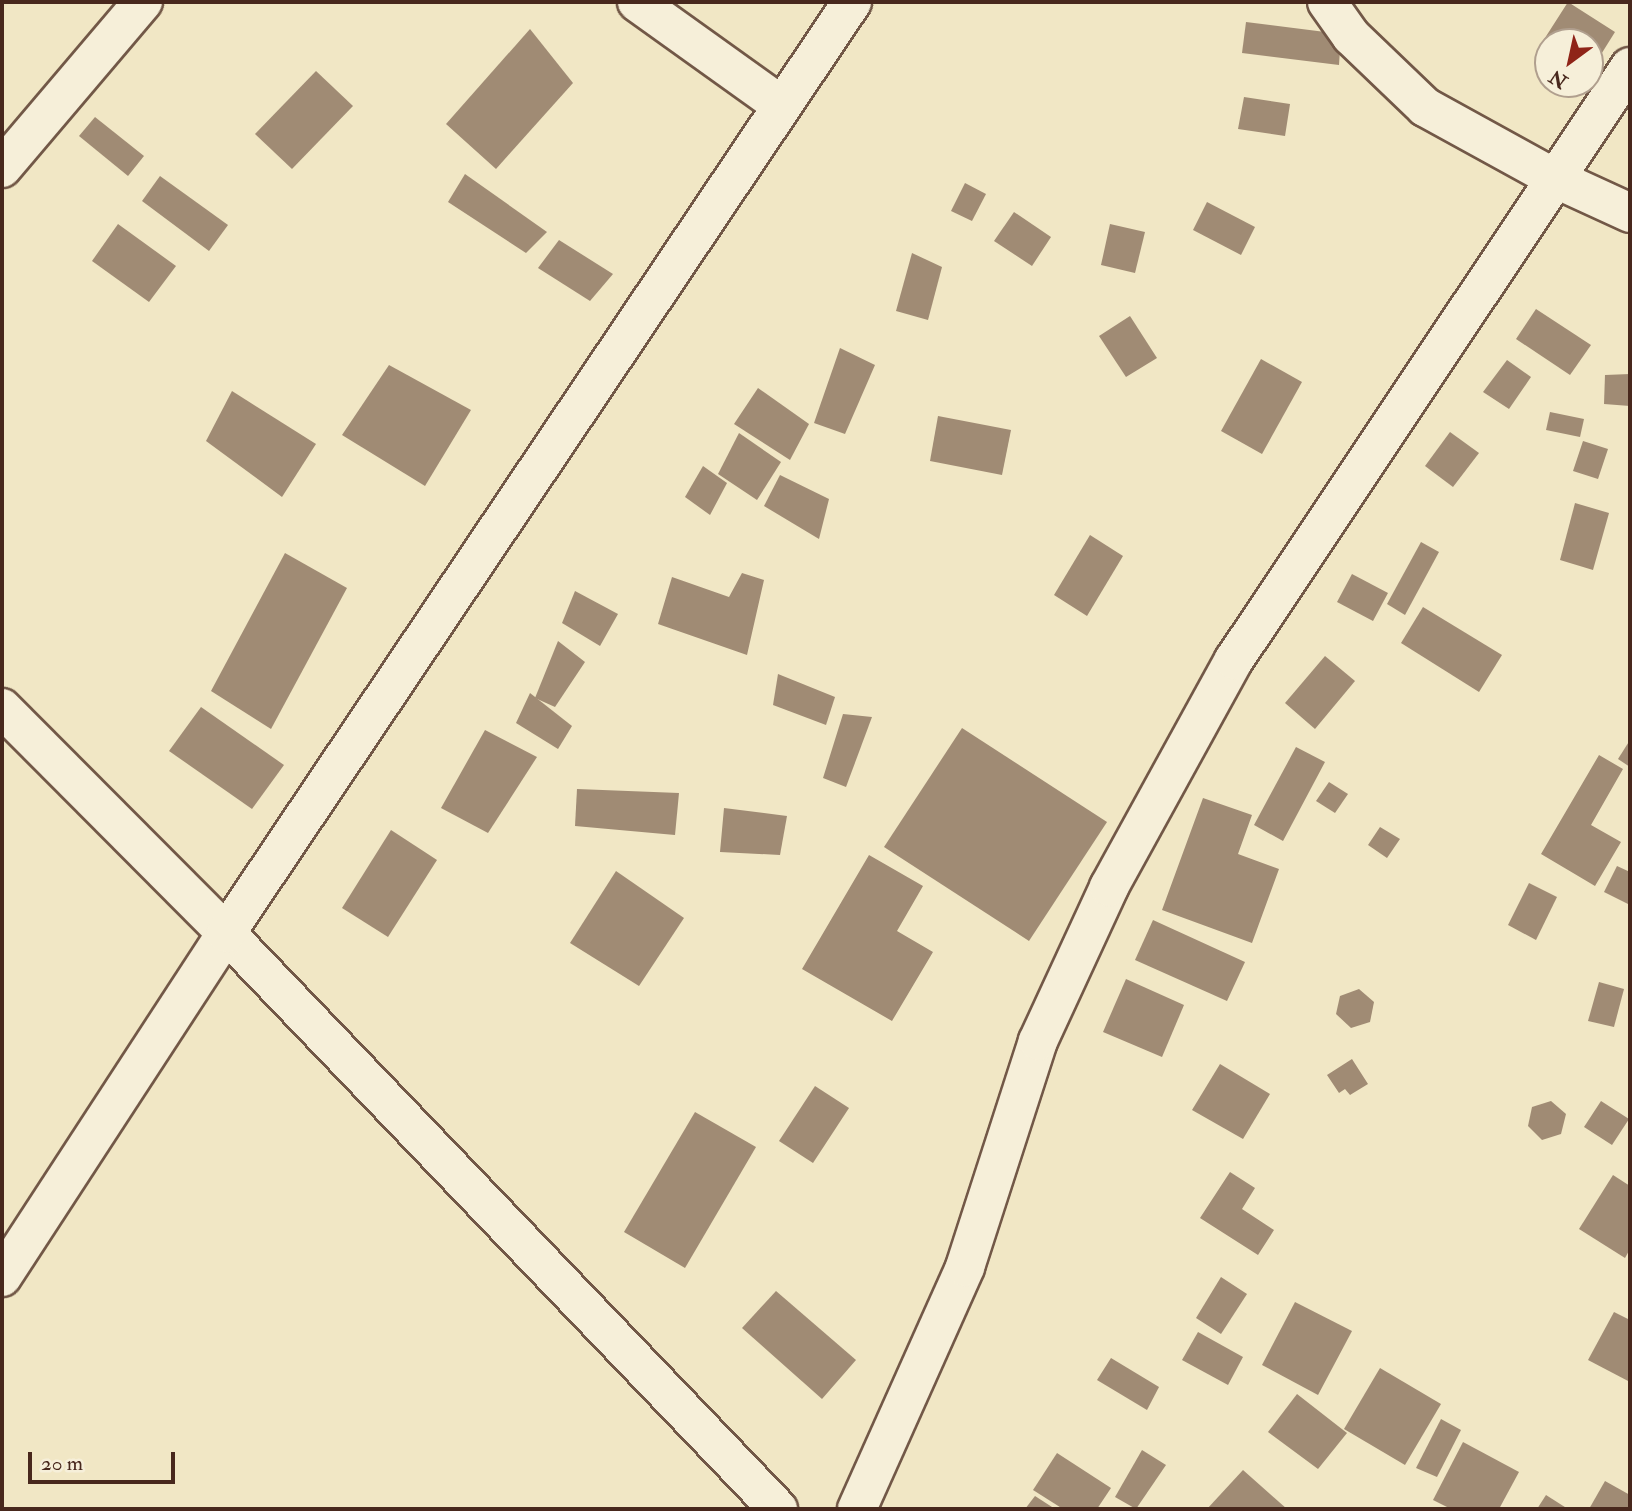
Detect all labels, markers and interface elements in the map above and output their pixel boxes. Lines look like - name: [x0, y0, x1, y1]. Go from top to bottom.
- north arrow: [1534, 28, 1604, 98]
- text: N: [1545, 64, 1572, 94]
- scale bar: [32, 1438, 178, 1482]
- text: 20 m: [41, 1450, 83, 1477]

